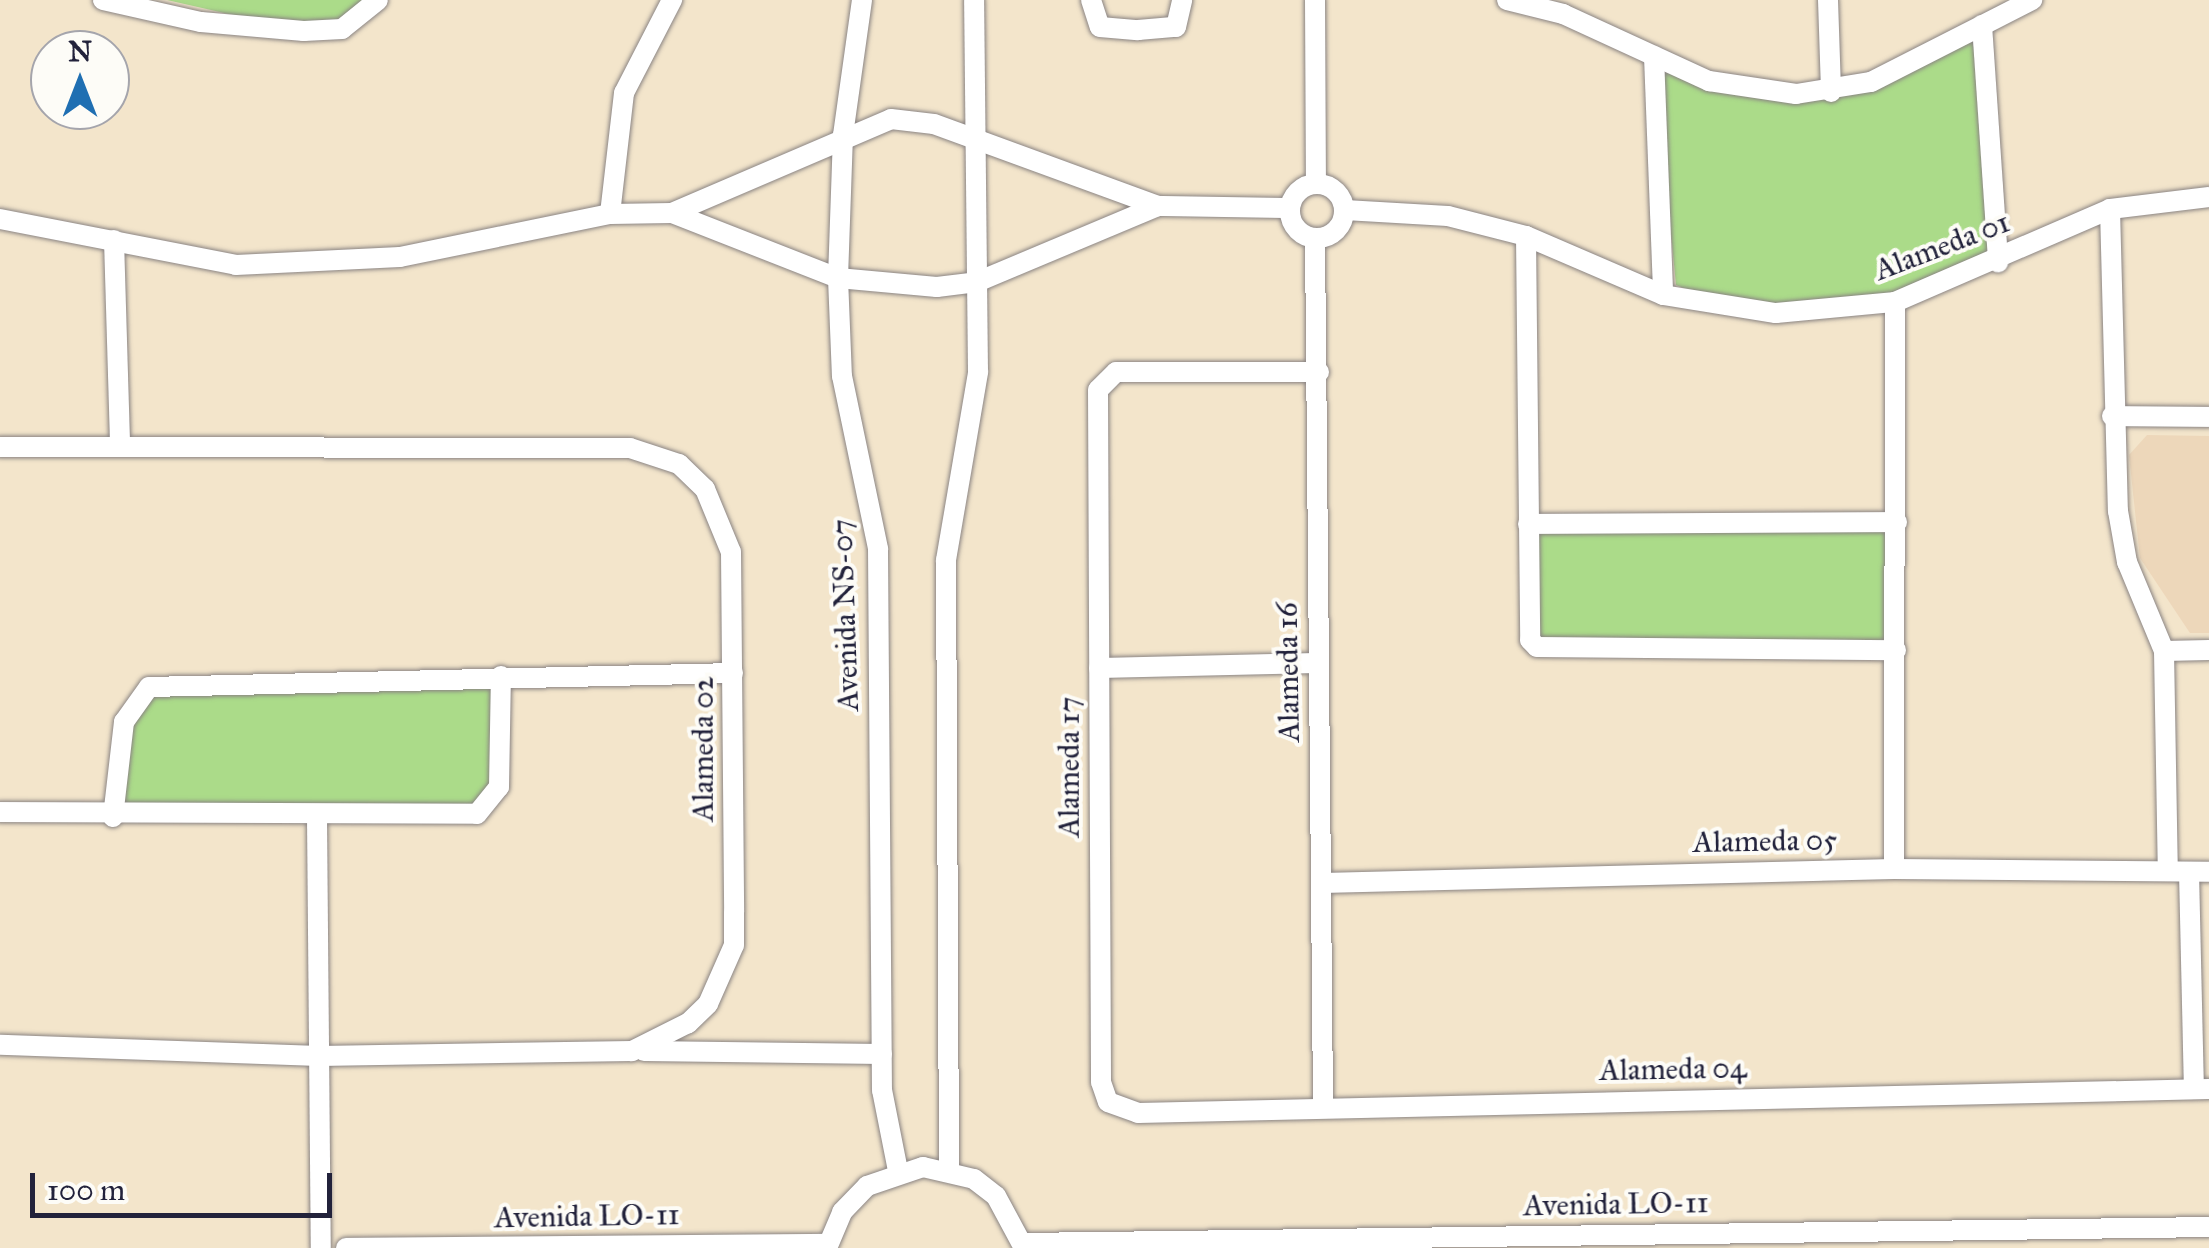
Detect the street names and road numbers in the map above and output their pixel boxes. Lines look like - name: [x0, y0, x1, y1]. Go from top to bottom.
- street label: Alameda 01: [1869, 204, 2015, 288]
- street label: Avenida NS-07: [824, 518, 866, 712]
- street label: Alameda 16: [1269, 602, 1307, 742]
- street label: Alameda 02: [685, 676, 721, 822]
- street label: Alameda 17: [1051, 697, 1087, 837]
- street label: Alameda 05: [1693, 822, 1837, 860]
- street label: Alameda 04: [1599, 1050, 1747, 1088]
- street label: Avenida LO-11: [1523, 1184, 1709, 1224]
- street label: Avenida LO-11: [494, 1196, 680, 1236]

